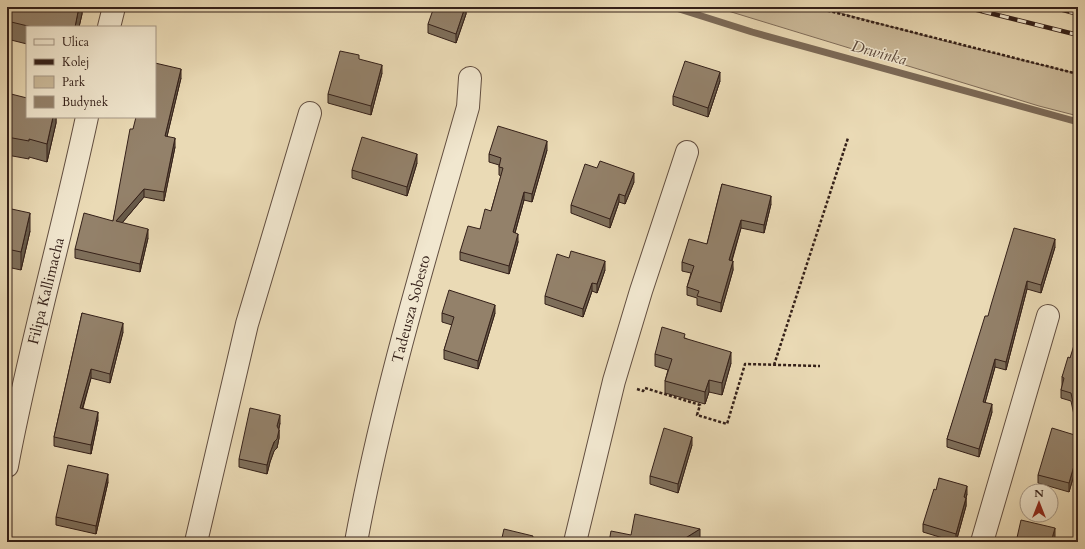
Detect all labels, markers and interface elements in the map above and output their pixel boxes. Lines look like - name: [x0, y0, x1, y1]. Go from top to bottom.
- legend: [26, 26, 156, 118]
- text: Ulica: [62, 34, 90, 50]
- water label: Drwinka: [849, 35, 909, 71]
- text: Kolej: [62, 54, 89, 70]
- text: Park: [62, 74, 86, 90]
- text: Budynek: [62, 94, 109, 110]
- street label: Filipa Kallimacha: [23, 235, 69, 347]
- street label: Tadeusza Sobesto: [387, 253, 435, 365]
- north arrow: [1019, 483, 1059, 523]
- text: N: [1034, 486, 1044, 501]

